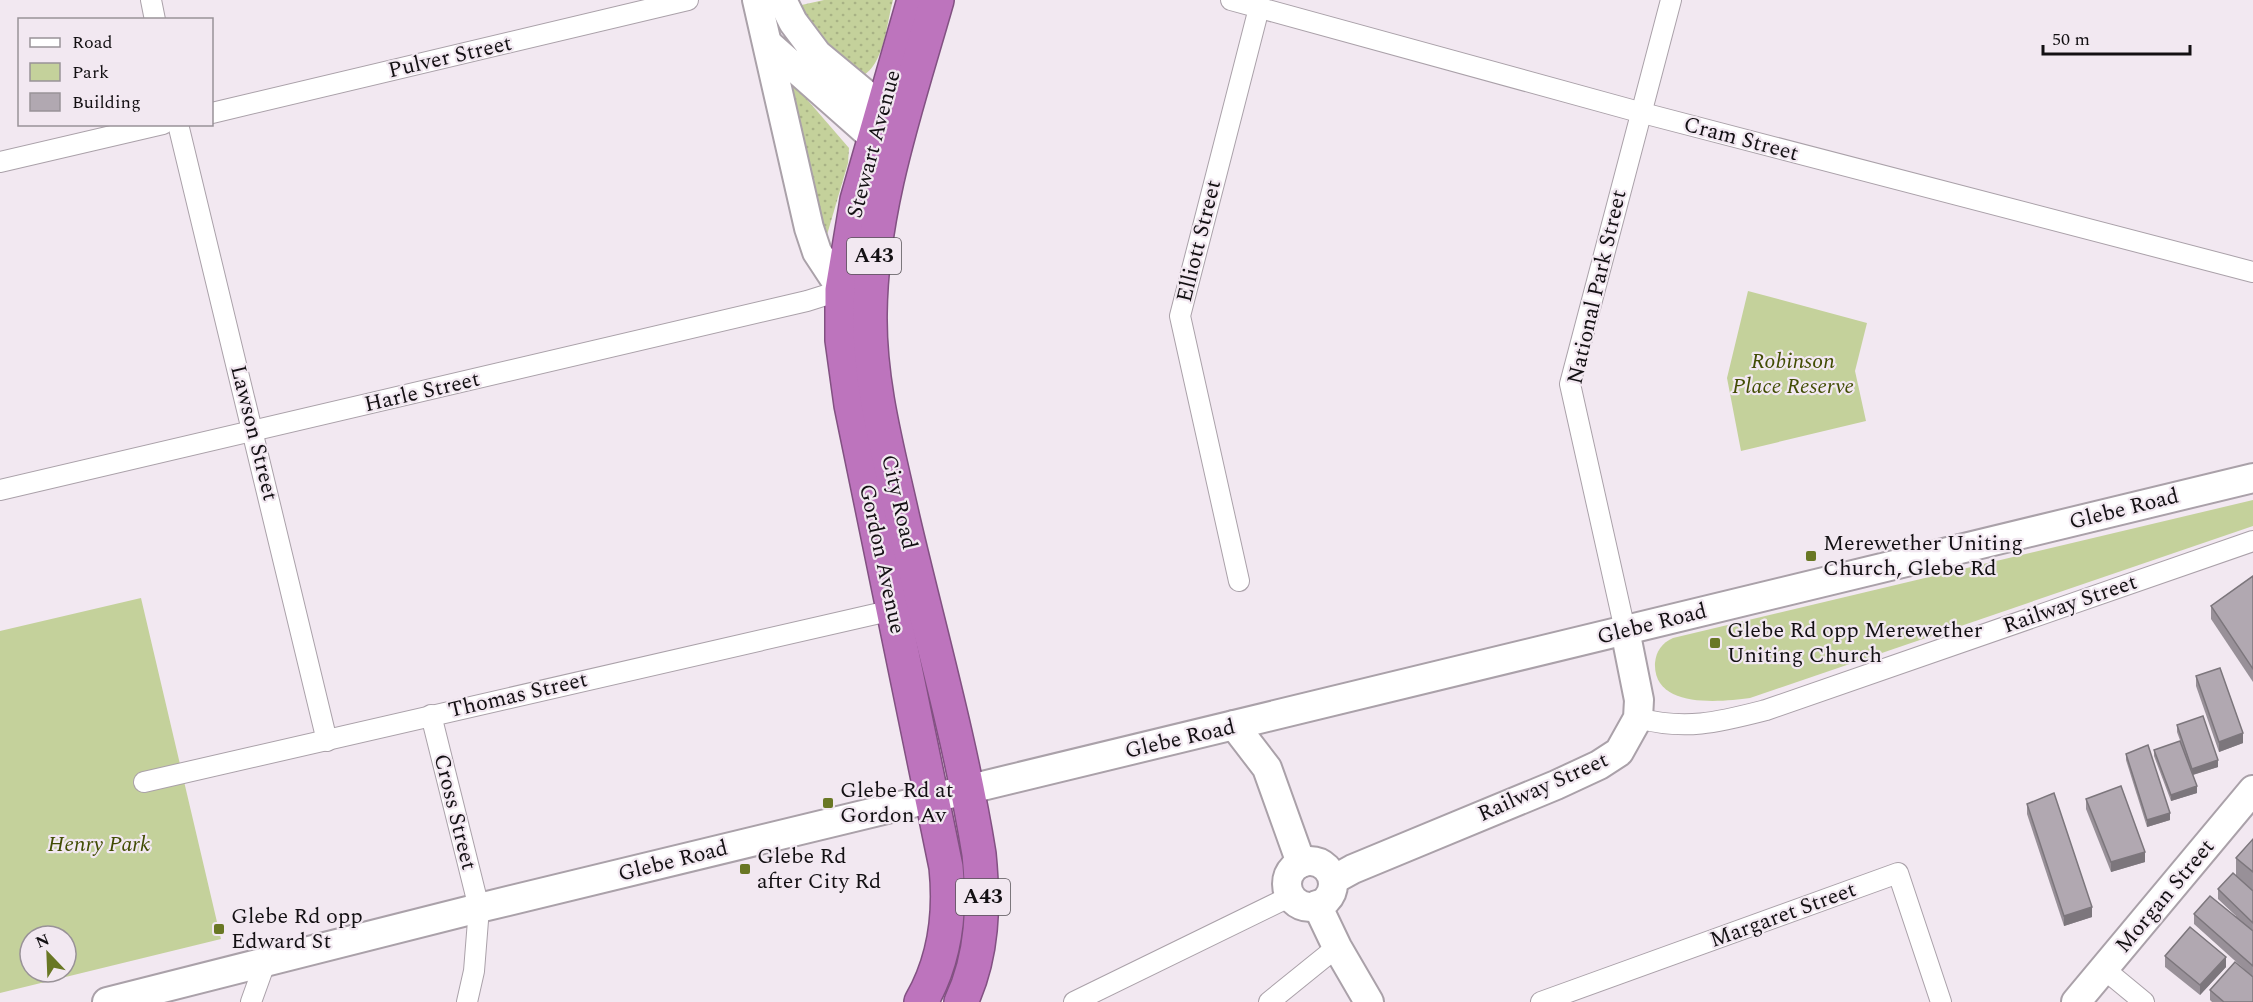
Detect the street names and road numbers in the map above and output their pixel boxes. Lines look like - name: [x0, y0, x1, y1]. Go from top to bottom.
- street label: Pulver Street: [385, 27, 515, 87]
- street label: Stewart Avenue: [838, 66, 910, 222]
- street label: Cram Street: [1680, 108, 1802, 170]
- street label: Elliott Street: [1168, 176, 1230, 306]
- street label: National Park Street: [1559, 186, 1635, 387]
- road number: A43: [847, 238, 901, 274]
- street label: Lawson Street: [221, 362, 287, 504]
- street label: Harle Street: [361, 363, 483, 421]
- street label: City Road: [872, 451, 926, 553]
- street label: Glebe Road: [2066, 479, 2182, 539]
- street label: Gordon Avenue: [850, 481, 914, 637]
- street label: Railway Street: [1998, 566, 2142, 642]
- street label: Glebe Road: [1594, 594, 1710, 654]
- street label: Thomas Street: [445, 663, 591, 727]
- street label: Glebe Road: [1122, 710, 1238, 768]
- street label: Railway Street: [1472, 743, 1614, 831]
- street label: Cross Street: [425, 750, 485, 874]
- street label: Glebe Road: [615, 831, 731, 891]
- street label: Morgan Street: [2107, 831, 2223, 960]
- street label: Margaret Street: [1705, 873, 1861, 957]
- road number: A43: [956, 879, 1010, 915]

